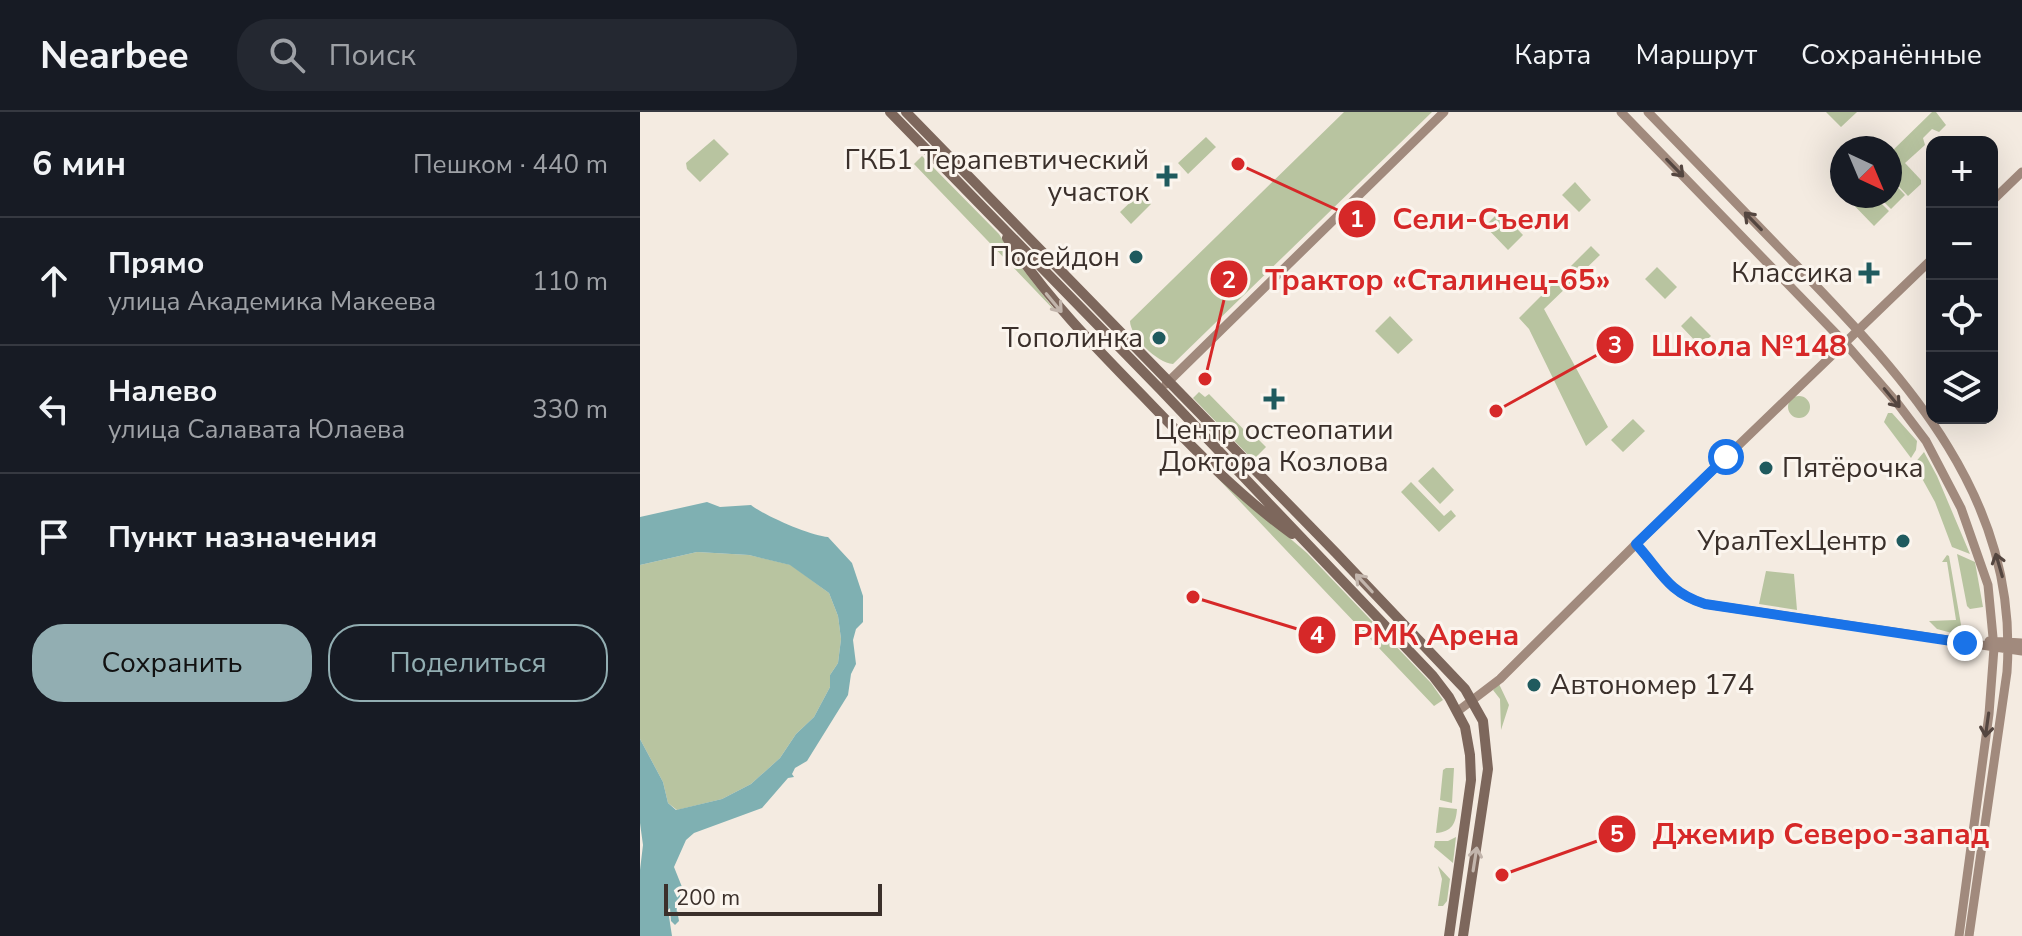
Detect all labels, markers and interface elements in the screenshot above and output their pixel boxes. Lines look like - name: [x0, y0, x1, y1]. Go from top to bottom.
- search box: [237, 19, 797, 91]
- text: Nearbee: [40, 30, 189, 81]
- icon: search: [265, 33, 309, 77]
- text: Поиск: [329, 35, 416, 76]
- text: Карта: [1514, 36, 1591, 74]
- text: Маршрут: [1635, 36, 1757, 74]
- text: Сохранённые: [1801, 36, 1982, 74]
- north arrow: [1830, 136, 1902, 208]
- map controls: [1926, 136, 1998, 424]
- button: +: [1926, 136, 1998, 208]
- text: 6 мин: [32, 141, 126, 187]
- place label: ГКБ1 Терапевтический участок: [845, 141, 1149, 211]
- text: Пешком · 440 m: [413, 147, 608, 182]
- one-way arrow: [1666, 158, 1685, 178]
- marker: ГКБ1 Терапевтический участок: [1156, 165, 1178, 187]
- callout: Сели-Съели: [1337, 192, 1586, 246]
- text: Сели-Съели: [1392, 199, 1570, 240]
- text: 1: [1350, 203, 1364, 235]
- button: −: [1926, 208, 1998, 280]
- one-way arrow: [1744, 211, 1763, 231]
- place label: Посейдон: [989, 238, 1120, 276]
- text: Прямо: [108, 243, 205, 284]
- marker: Посейдон: [1127, 248, 1145, 266]
- callout: Трактор «Сталинец-65»: [1209, 252, 1626, 306]
- place label: Классика: [1731, 254, 1853, 292]
- icon: ahead: [32, 259, 76, 303]
- text: Трактор «Сталинец-65»: [1265, 260, 1611, 301]
- text: 110 m: [532, 264, 608, 299]
- text: 2: [1222, 264, 1236, 296]
- marker: Классика: [1860, 264, 1878, 282]
- button: locate: [1926, 280, 1998, 352]
- text: улица Академика Макеева: [108, 284, 436, 319]
- one-way arrow: [1045, 292, 1063, 313]
- callout: Школа №148: [1595, 318, 1863, 372]
- place label: Тополинка: [1002, 319, 1143, 357]
- text: Школа №148: [1651, 326, 1847, 367]
- marker: Тополинка: [1150, 329, 1168, 347]
- text: 3: [1608, 329, 1622, 361]
- button: layers: [1926, 352, 1998, 424]
- text: Налево: [108, 371, 217, 412]
- icon: left: [32, 387, 76, 431]
- one-way arrow: [1883, 387, 1901, 407]
- marker: Центр остеопатии Доктора Козлова: [1263, 388, 1285, 410]
- text: 330 m: [532, 392, 608, 427]
- place label: Центр остеопатии Доктора Козлова: [1154, 411, 1394, 481]
- text: улица Салавата Юлаева: [108, 412, 405, 447]
- route start: [1708, 439, 1744, 475]
- place label: Пятёрочка: [1782, 449, 1924, 487]
- marker: Пятёрочка: [1757, 459, 1775, 477]
- icon: arrive: [32, 515, 76, 559]
- text: Пункт назначения: [108, 517, 377, 558]
- place label: УралТехЦентр: [1696, 522, 1887, 560]
- marker: УралТехЦентр: [1894, 532, 1912, 550]
- one-way arrow: [1991, 552, 2006, 578]
- one-way arrow: [1355, 573, 1373, 593]
- callout: РМК Арена: [1297, 608, 1536, 662]
- text: РМК Арена: [1353, 615, 1519, 656]
- text: 4: [1310, 619, 1324, 651]
- button: Сохранить: [32, 624, 312, 702]
- button: Поделиться: [328, 624, 608, 702]
- route end: [1947, 625, 1983, 661]
- place label: Автономер 174: [1550, 666, 1754, 704]
- marker: Автономер 174: [1525, 676, 1543, 694]
- one-way arrow: [1979, 712, 1994, 737]
- callout: Джемир Северо-запад: [1597, 807, 2005, 861]
- text: Джемир Северо-запад: [1653, 814, 1989, 855]
- text: 5: [1610, 818, 1624, 850]
- one-way arrow: [1468, 847, 1483, 872]
- scale bar: [664, 880, 882, 916]
- text: 200 m: [676, 883, 740, 913]

